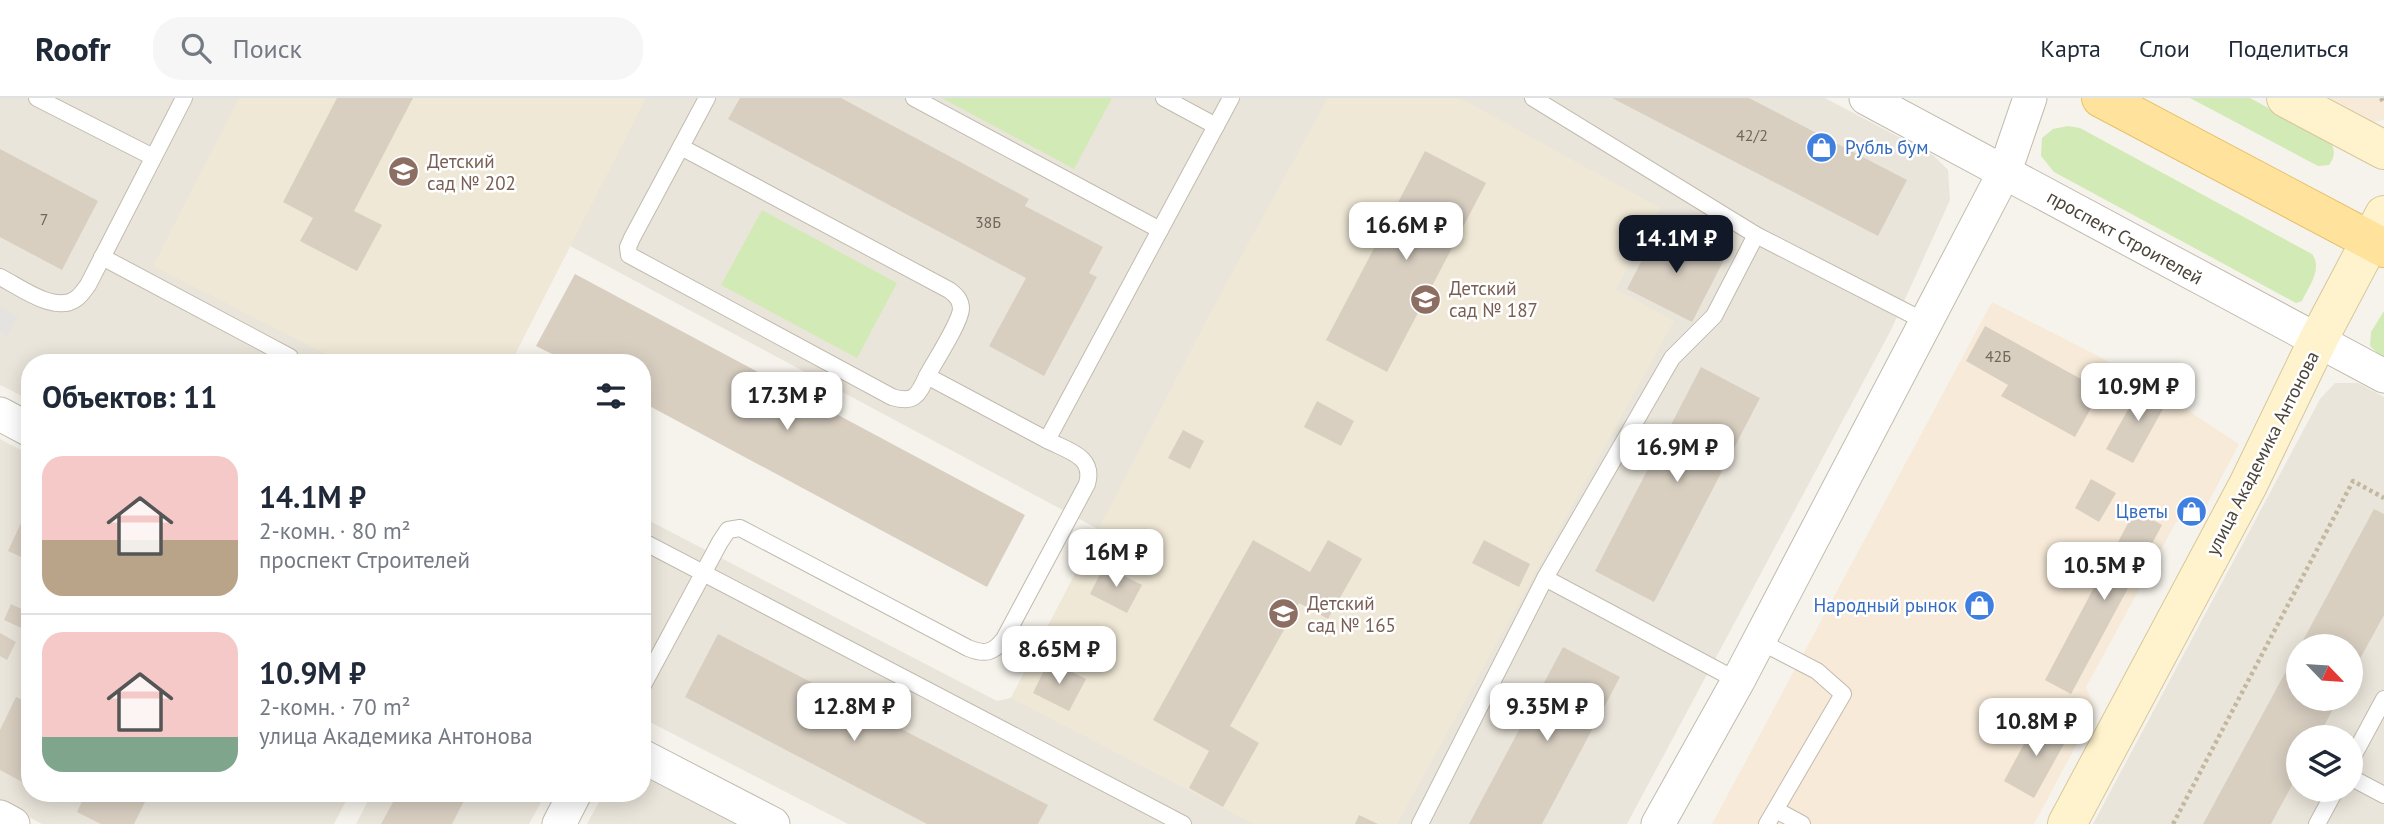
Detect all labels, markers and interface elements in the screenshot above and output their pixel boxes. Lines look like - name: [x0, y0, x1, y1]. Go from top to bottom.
- search box: [153, 17, 643, 80]
- text: Roofr: [35, 27, 111, 70]
- icon: search: [177, 29, 215, 67]
- text: Поиск: [233, 32, 302, 65]
- text: Карта: [2040, 33, 2101, 64]
- text: Слои: [2139, 33, 2190, 64]
- text: Поделиться: [2228, 33, 2349, 64]
- house number: 42/2: [1736, 125, 1768, 145]
- shop icon: Рубль бум: [1805, 130, 1839, 164]
- place label: Рубль бум: [1845, 135, 1928, 159]
- place label: Детский сад № 202: [427, 149, 516, 195]
- school or university icon: Детский сад № 202: [387, 155, 421, 189]
- street label: проспект Строителей: [2043, 184, 2207, 290]
- pin: 16.6M ₽: [1341, 202, 1471, 262]
- house number: 7: [40, 209, 48, 229]
- text: 16.6M ₽: [1365, 210, 1447, 239]
- house number: 38Б: [975, 212, 1001, 232]
- pin: 14.1M ₽: [1611, 216, 1741, 275]
- text: 14.1M ₽: [1635, 223, 1717, 252]
- place label: Детский сад № 187: [1449, 276, 1538, 322]
- school or university icon: Детский сад № 187: [1409, 282, 1443, 316]
- house number: 42Б: [1985, 346, 2011, 366]
- street label: улица Академика Антонова: [2200, 347, 2324, 559]
- pin: 10.9M ₽: [2073, 364, 2203, 423]
- text: 10.9M ₽: [2097, 371, 2179, 400]
- pin: 17.3M ₽: [722, 372, 852, 432]
- text: Объектов: 11: [42, 377, 217, 416]
- icon: filters: [592, 377, 630, 415]
- text: 17.3M ₽: [747, 380, 827, 409]
- pin: 16.9M ₽: [1612, 424, 1742, 484]
- text: 16.9M ₽: [1636, 432, 1718, 461]
- text: 14.1M ₽: [259, 477, 366, 516]
- icon: home: [98, 484, 182, 568]
- shop icon: Цветы: [2174, 494, 2208, 528]
- place label: Цветы: [2116, 499, 2168, 523]
- text: 2-комн. · 80 m²: [259, 516, 411, 545]
- pin: 16M ₽: [1067, 530, 1165, 589]
- text: 16M ₽: [1084, 537, 1148, 566]
- pin: 10.5M ₽: [2039, 542, 2169, 602]
- text: проспект Строителей: [259, 545, 470, 574]
- text: 10.5M ₽: [2063, 550, 2145, 579]
- shop icon: Народный рынок: [1963, 588, 1997, 622]
- place label: Детский сад № 165: [1307, 591, 1396, 637]
- place label: Народный рынок: [1814, 593, 1957, 617]
- school or university icon: Детский сад № 165: [1267, 597, 1301, 631]
- pin: 8.65M ₽: [994, 626, 1124, 686]
- text: 8.65M ₽: [1018, 634, 1100, 663]
- north arrow: [2286, 634, 2362, 710]
- map controls: [2286, 634, 2363, 802]
- text: 10.9M ₽: [259, 653, 366, 692]
- icon: home: [98, 660, 182, 744]
- pin: 12.8M ₽: [789, 684, 919, 743]
- pin: 9.35M ₽: [1482, 684, 1612, 743]
- text: 12.8M ₽: [813, 691, 895, 720]
- text: 9.35M ₽: [1506, 691, 1588, 720]
- text: 2-комн. · 70 m²: [259, 692, 411, 721]
- pin: 10.8M ₽: [1971, 698, 2101, 758]
- text: 10.8M ₽: [1995, 706, 2077, 735]
- text: улица Академика Антонова: [259, 721, 533, 750]
- button: layers: [2286, 725, 2363, 802]

